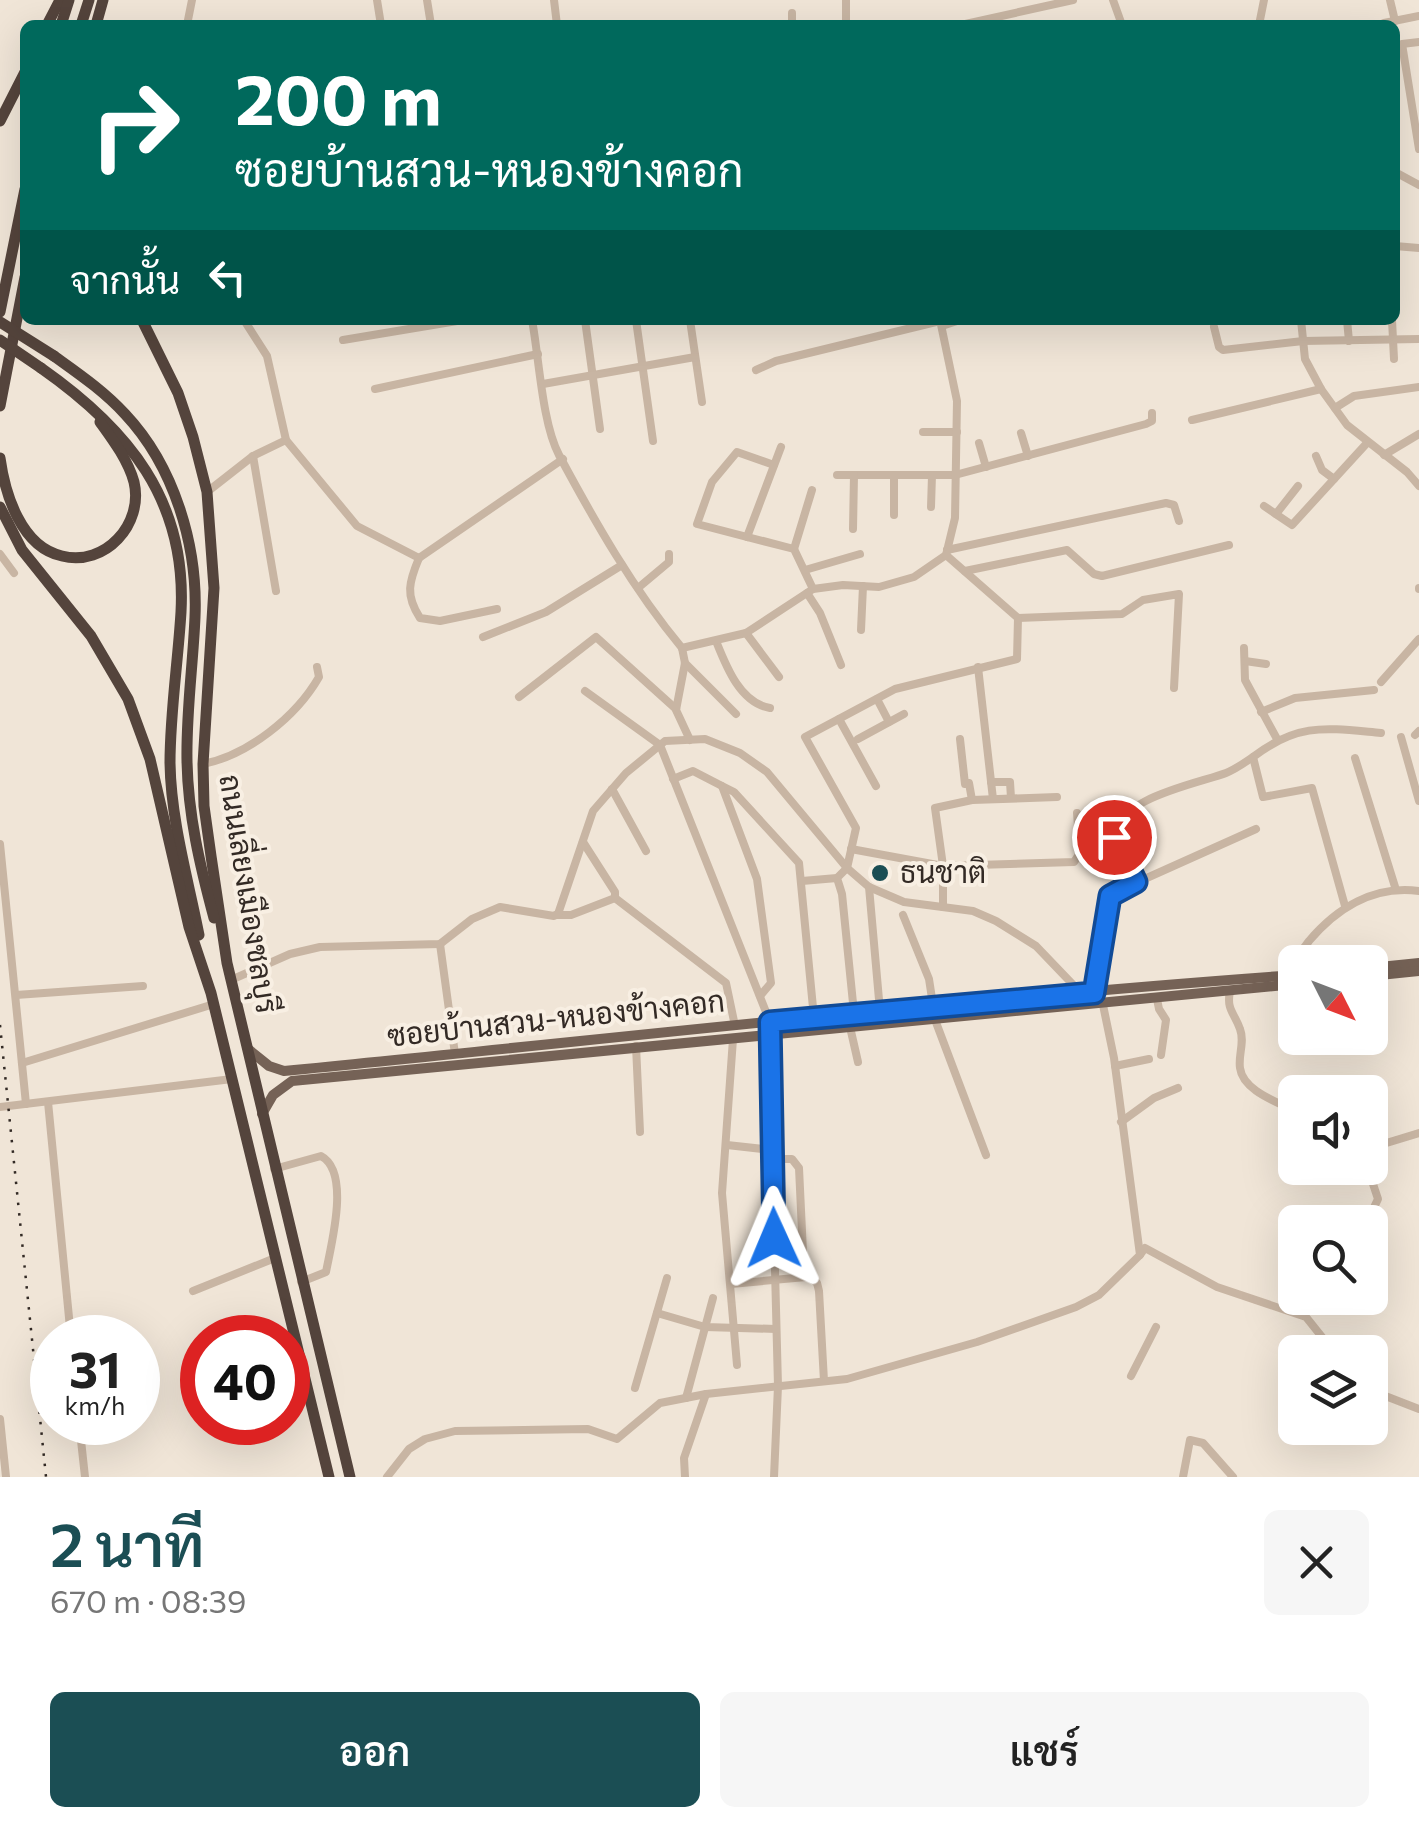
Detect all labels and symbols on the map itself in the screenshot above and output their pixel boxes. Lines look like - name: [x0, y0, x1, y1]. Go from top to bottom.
- street label: ถนนเลี่ยงเมืองชลบุรี: [208, 771, 293, 1017]
- pin: [1072, 795, 1157, 880]
- place label: ธนชาติ: [900, 852, 986, 889]
- marker: ธนชาติ: [869, 862, 891, 884]
- north arrow: [1278, 945, 1388, 1055]
- street label: ซอยบ้านสวน-หนองข้างคอก: [385, 980, 726, 1053]
- position arrow: [722, 1186, 826, 1290]
- speed limit sign: 40: [180, 1315, 310, 1445]

